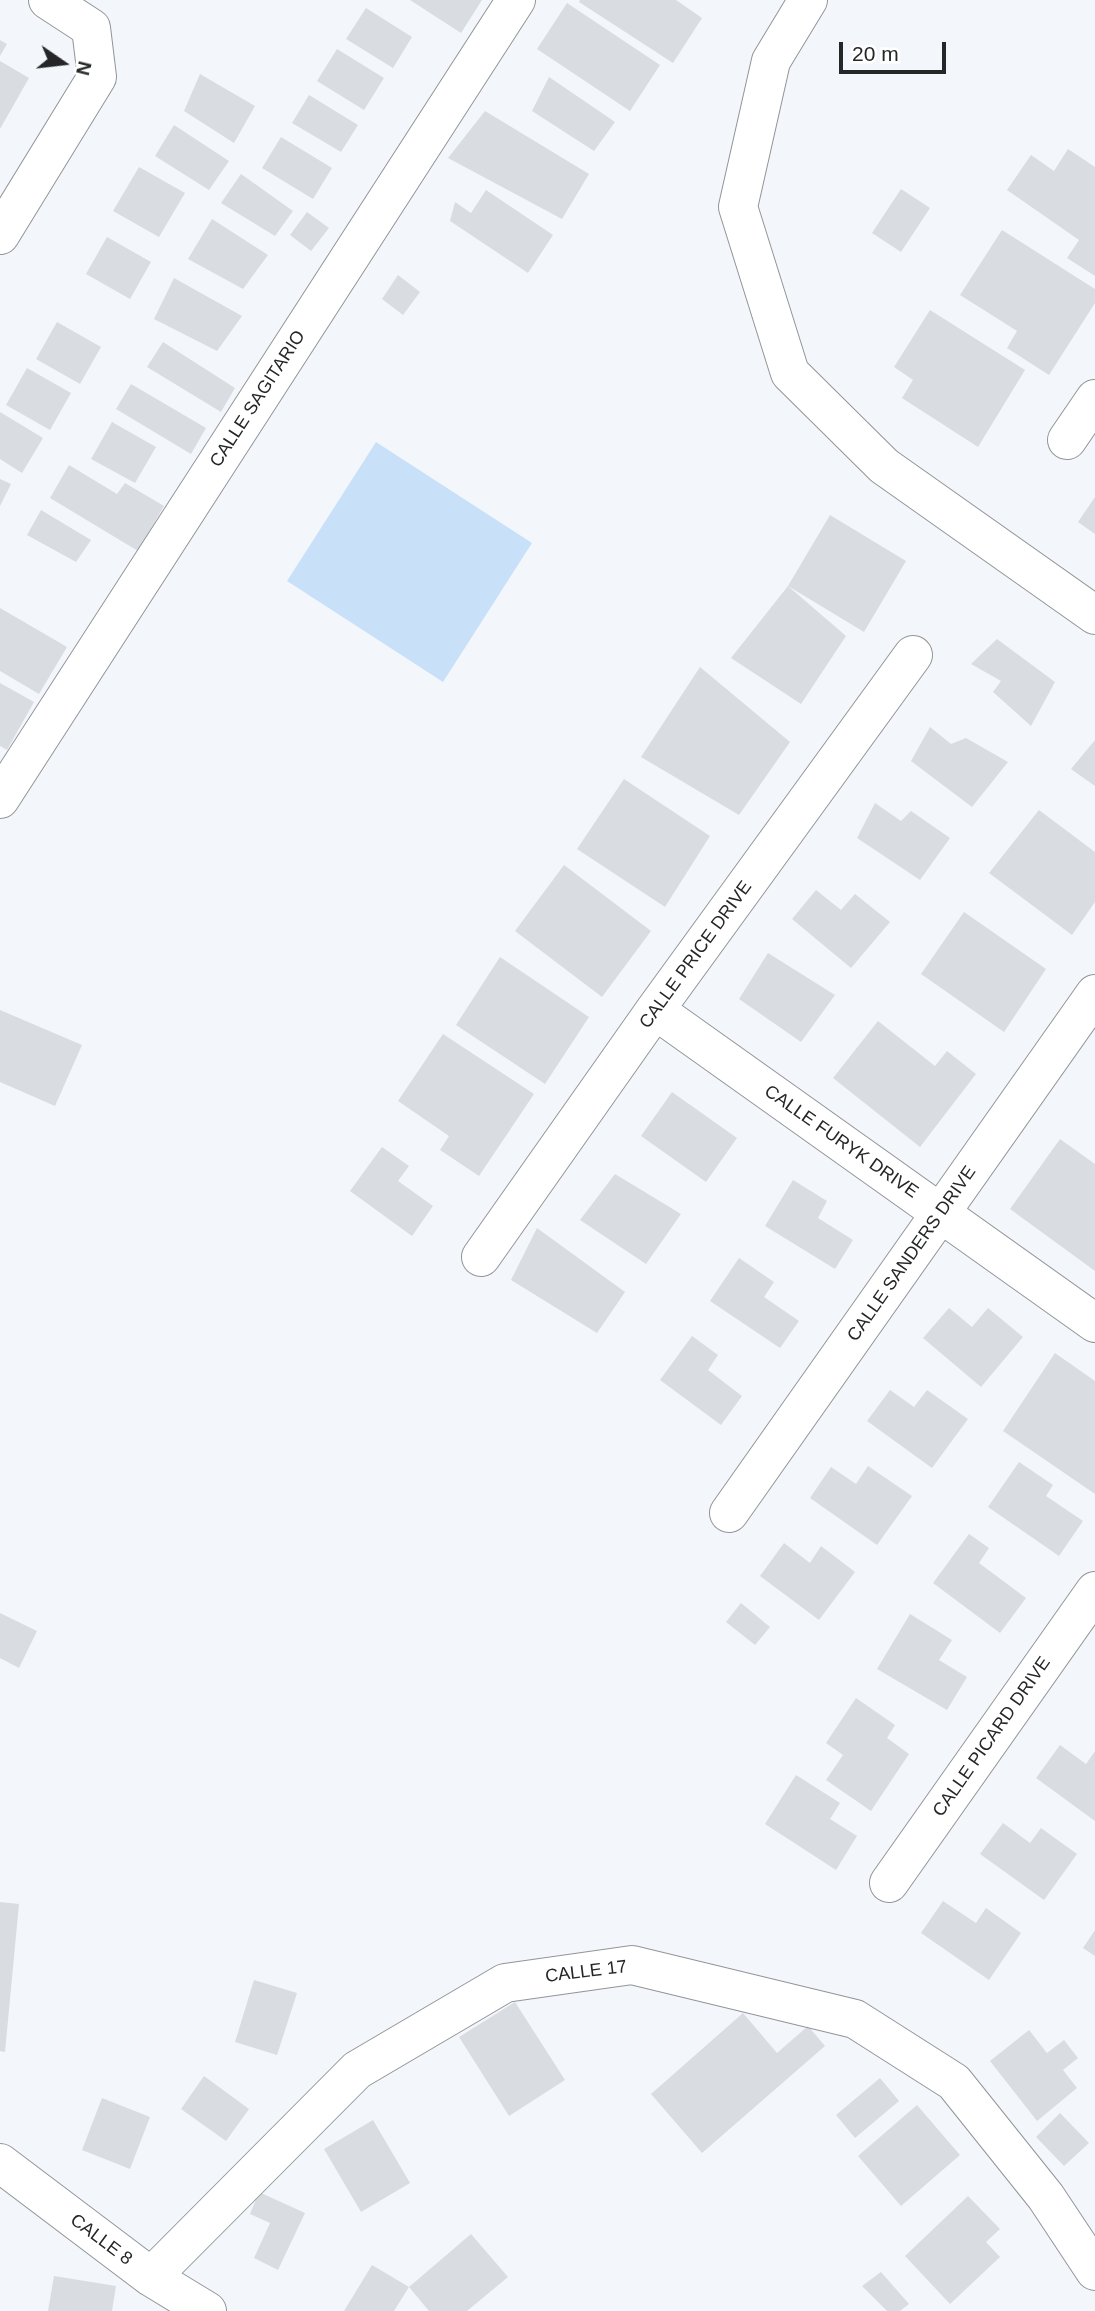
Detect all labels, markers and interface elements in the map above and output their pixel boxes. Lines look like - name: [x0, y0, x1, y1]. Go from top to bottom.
- north arrow: [28, 28, 98, 98]
- scale bar: [843, 28, 950, 72]
- text: 20 m: [852, 42, 899, 65]
- text: N: [72, 59, 96, 77]
- street label: CALLE SAGITARIO: [206, 327, 310, 471]
- street label: CALLE PRICE DRIVE: [635, 877, 757, 1033]
- street label: CALLE FURYK DRIVE: [760, 1081, 922, 1203]
- street label: CALLE SANDERS DRIVE: [843, 1162, 981, 1346]
- street label: CALLE PICARD DRIVE: [929, 1653, 1055, 1821]
- street label: CALLE 17: [544, 1956, 628, 1988]
- street label: CALLE 8: [66, 2210, 136, 2270]

